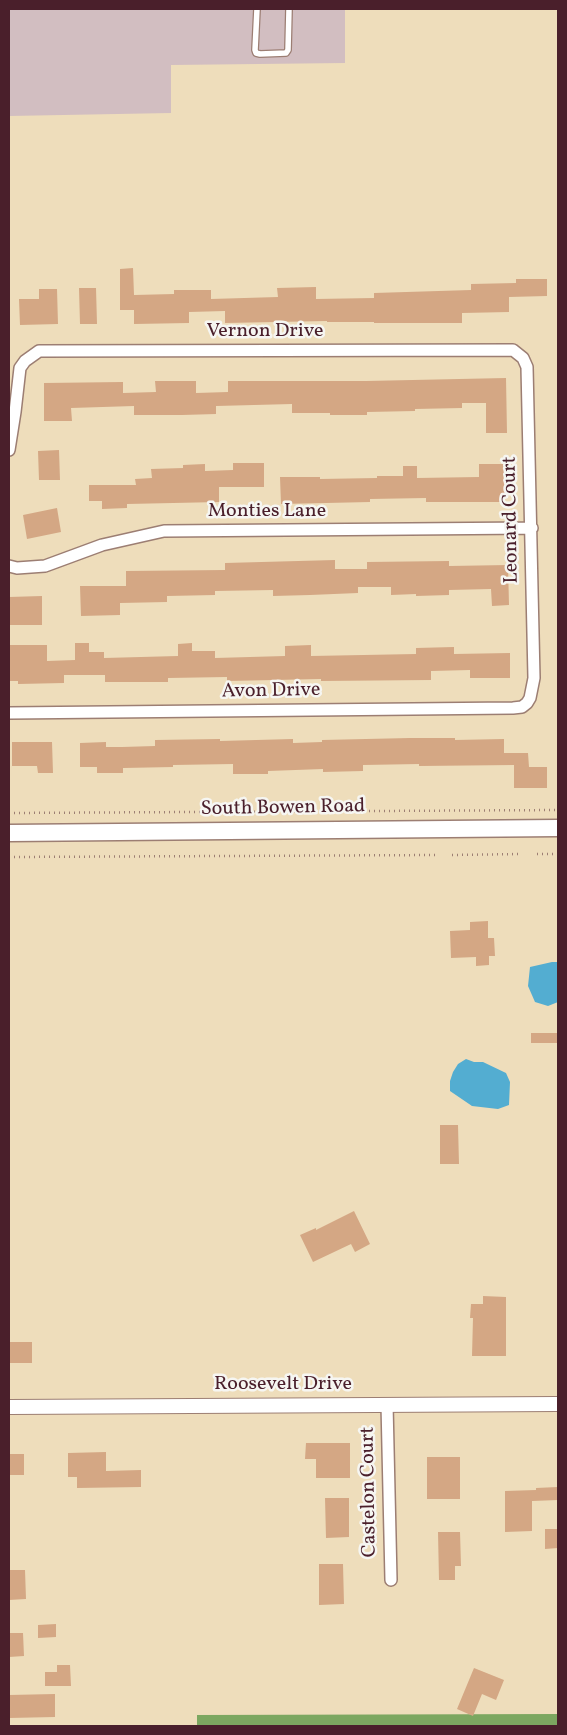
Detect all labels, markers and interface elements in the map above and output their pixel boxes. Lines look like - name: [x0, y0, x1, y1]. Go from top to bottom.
- street label: Vernon Drive: [206, 320, 324, 344]
- street label: Leonard Court: [499, 456, 525, 584]
- street label: Monties Lane: [208, 500, 326, 524]
- street label: Avon Drive: [221, 679, 321, 705]
- street label: South Bowen Road: [200, 796, 366, 822]
- street label: Roosevelt Drive: [214, 1373, 352, 1397]
- street label: Castelon Court: [357, 1426, 383, 1558]

